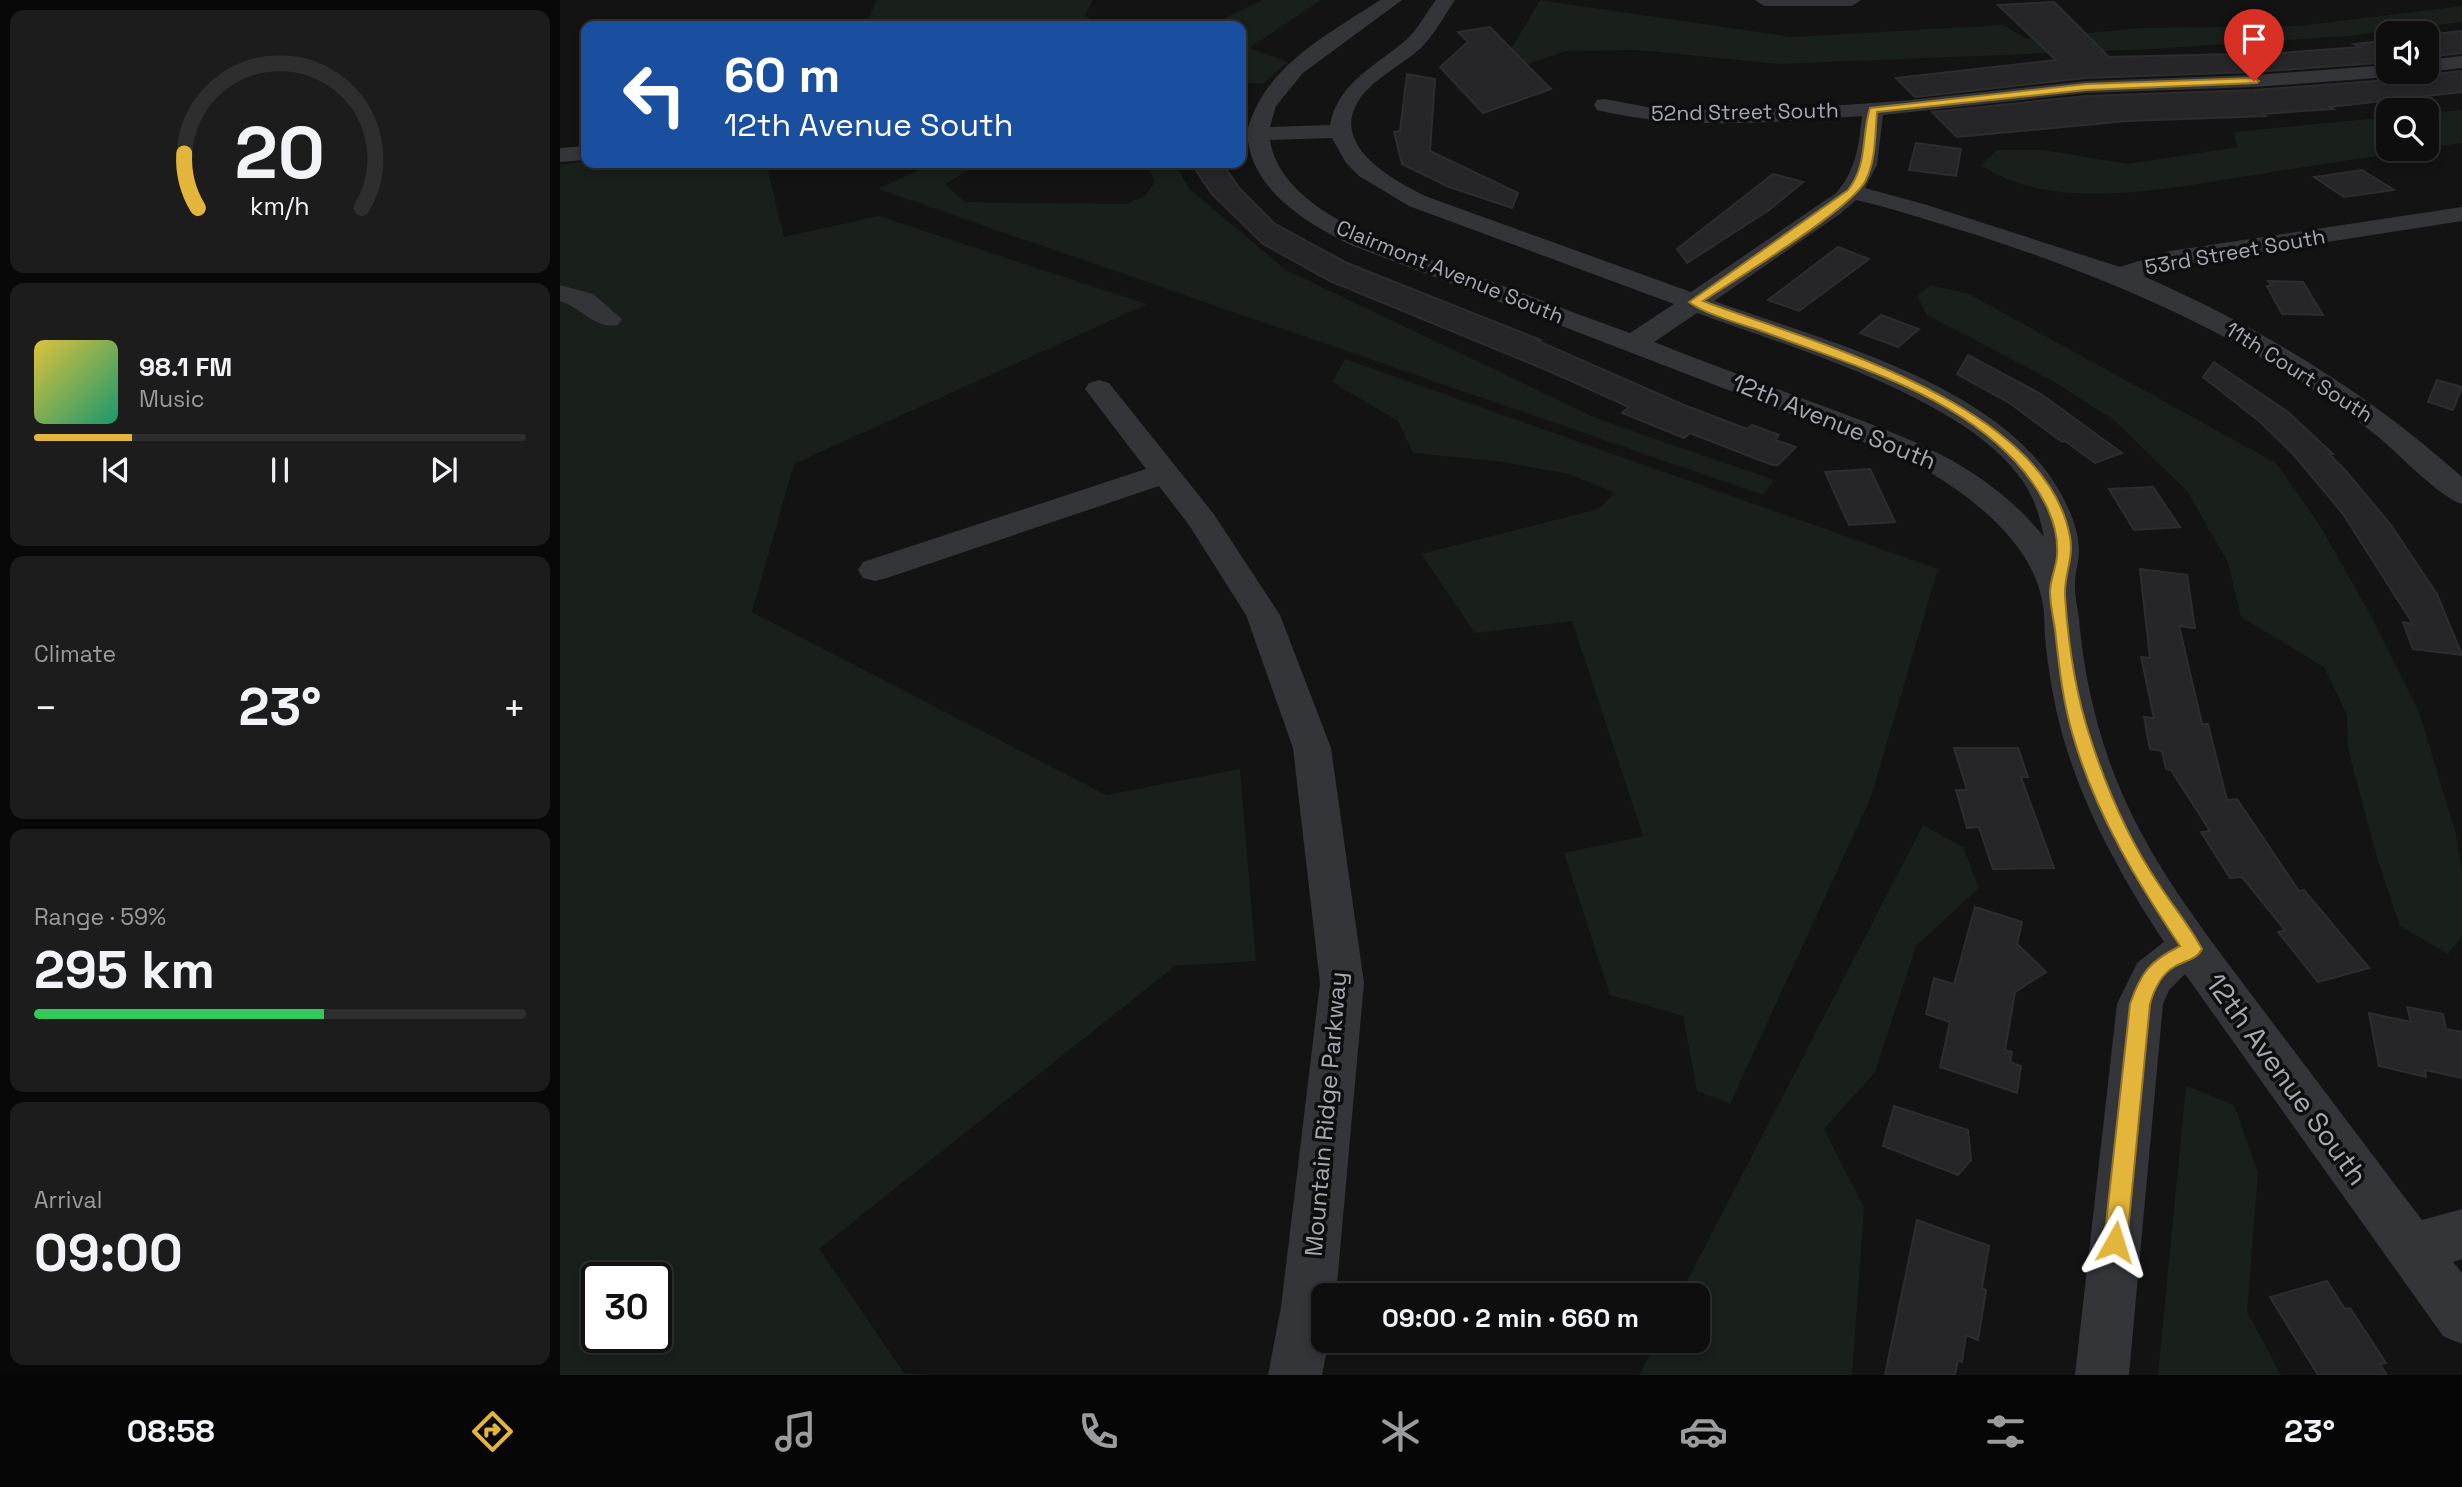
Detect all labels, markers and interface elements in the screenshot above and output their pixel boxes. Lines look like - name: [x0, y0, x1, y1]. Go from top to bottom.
- pin: [2224, 9, 2284, 81]
- icon: arrive: [2235, 20, 2273, 58]
- map controls: [2376, 21, 2439, 161]
- button: sound: [2376, 21, 2439, 84]
- text: 60 m: [724, 44, 840, 106]
- icon: left: [609, 49, 700, 140]
- street label: 52nd Street South: [1651, 96, 1839, 127]
- button: search: [2376, 98, 2439, 161]
- text: 12th Avenue South: [724, 105, 1013, 145]
- text: 20: [235, 106, 325, 199]
- text: km/h: [250, 189, 310, 221]
- street label: Clairmont Avenue South: [1332, 214, 1568, 330]
- street label: 53rd Street South: [2143, 222, 2327, 281]
- street label: 11th Court South: [2220, 315, 2378, 428]
- text: 98.1 FM: [139, 350, 232, 384]
- street label: 12th Avenue South: [1728, 367, 1941, 477]
- text: Music: [139, 384, 204, 414]
- icon: previous: [97, 451, 135, 489]
- icon: pause: [261, 451, 299, 489]
- icon: next: [425, 451, 463, 489]
- text: Climate: [34, 639, 116, 669]
- text: 23°: [239, 674, 322, 740]
- text: −: [34, 684, 58, 732]
- text: +: [502, 684, 526, 732]
- text: Range · 59%: [34, 902, 166, 932]
- text: 295 km: [34, 937, 215, 1003]
- street label: 12th Avenue South: [2198, 966, 2376, 1192]
- street label: Mountain Ridge Parkway: [1298, 970, 1353, 1258]
- text: Arrival: [34, 1185, 102, 1215]
- position arrow: [2078, 1205, 2152, 1279]
- text: 09:00: [34, 1220, 183, 1286]
- speed limit sign: 30: [581, 1262, 672, 1353]
- text: 09:00 · 2 min · 660 m: [1382, 1301, 1639, 1335]
- icon: directions: [468, 1407, 517, 1456]
- icon: music: [771, 1407, 820, 1456]
- icon: phone: [1074, 1407, 1123, 1456]
- icon: climate: [1376, 1407, 1425, 1456]
- icon: car: [1679, 1407, 1728, 1456]
- icon: filters: [1981, 1407, 2030, 1456]
- text: 08:58: [127, 1411, 215, 1451]
- text: 23°: [2284, 1411, 2335, 1451]

